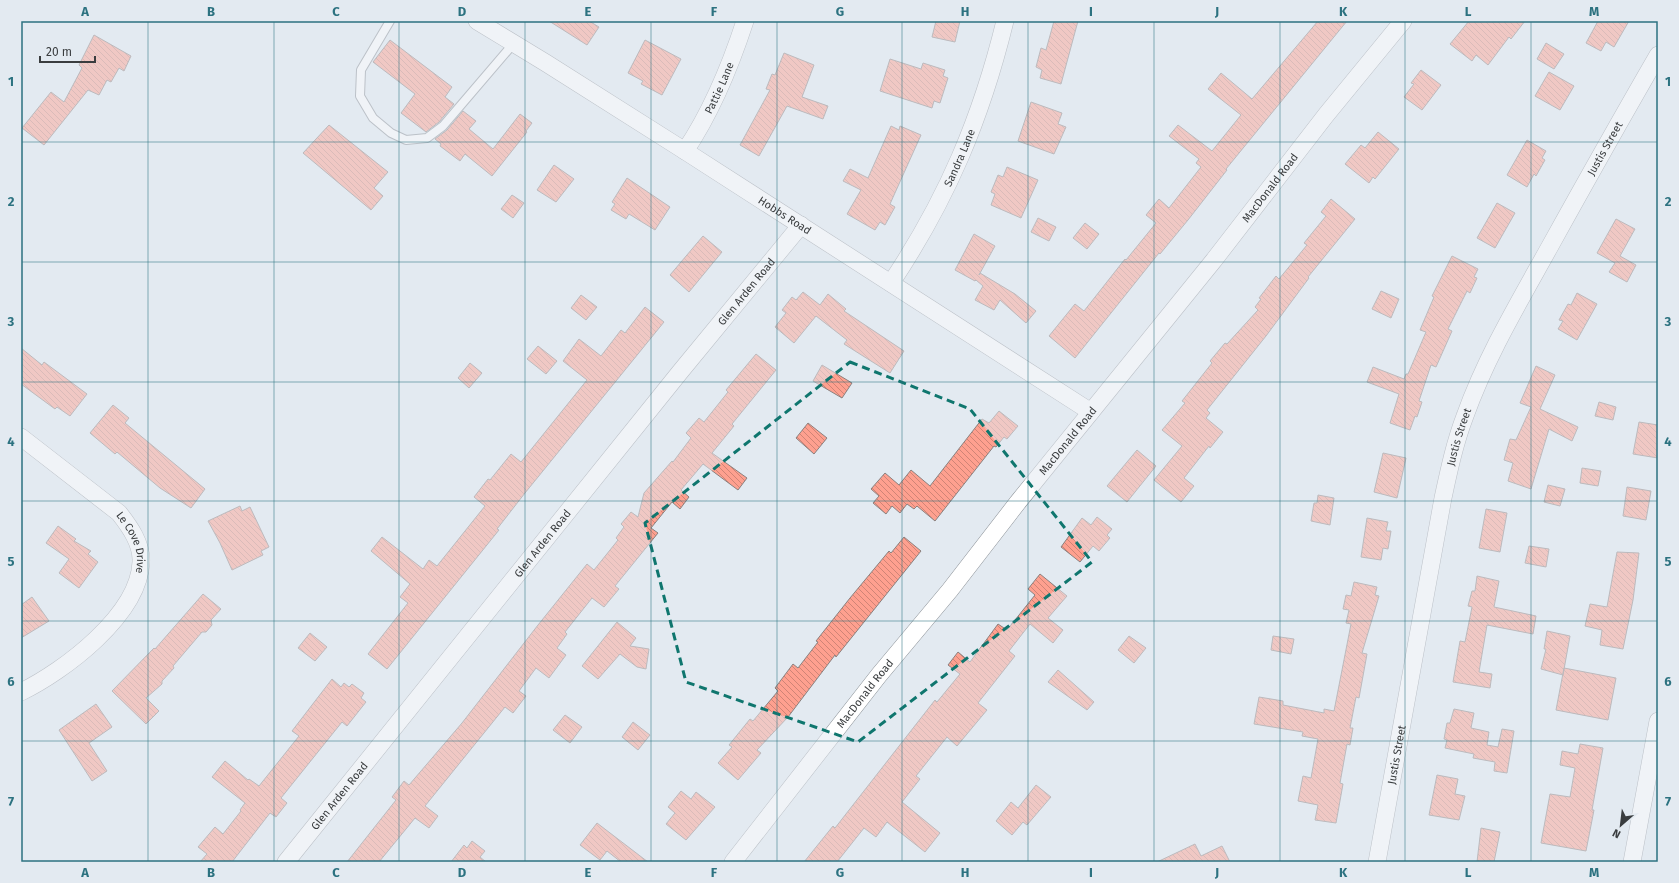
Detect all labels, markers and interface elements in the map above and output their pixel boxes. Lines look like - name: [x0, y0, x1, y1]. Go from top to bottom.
- text: A: [80, 4, 89, 19]
- text: B: [207, 4, 215, 19]
- text: C: [332, 4, 340, 19]
- text: D: [458, 4, 467, 19]
- text: E: [585, 4, 592, 19]
- text: F: [711, 4, 718, 19]
- text: G: [836, 4, 844, 19]
- text: H: [961, 4, 969, 19]
- text: I: [1089, 4, 1093, 19]
- text: J: [1214, 4, 1219, 19]
- text: K: [1339, 4, 1348, 19]
- text: L: [1465, 4, 1472, 19]
- text: M: [1589, 4, 1599, 19]
- scale bar: [40, 38, 95, 64]
- text: 20 m: [46, 45, 72, 59]
- street label: Pattie Lane: [702, 60, 737, 116]
- text: 1: [8, 74, 14, 89]
- text: 1: [1665, 74, 1671, 89]
- street label: Justis Street: [1585, 119, 1625, 178]
- street label: Sandra Lane: [942, 127, 978, 189]
- street label: MacDonald Road: [1240, 151, 1301, 225]
- text: 2: [8, 194, 15, 209]
- street label: Hobbs Road: [756, 194, 814, 237]
- text: 2: [1665, 194, 1672, 209]
- street label: Glen Arden Road: [715, 256, 778, 328]
- text: 3: [7, 314, 15, 329]
- text: 3: [1664, 314, 1672, 329]
- street label: MacDonald Road: [1037, 404, 1099, 478]
- street label: Justis Street: [1444, 406, 1474, 467]
- text: 4: [7, 434, 15, 449]
- text: 4: [1664, 434, 1672, 449]
- street label: Glen Arden Road: [512, 507, 574, 580]
- street label: Le Cove Drive: [113, 509, 147, 574]
- text: 5: [8, 554, 15, 569]
- text: 5: [1665, 554, 1672, 569]
- street label: MacDonald Road: [834, 657, 896, 731]
- text: 6: [7, 674, 15, 689]
- text: 6: [1664, 674, 1672, 689]
- street label: Justis Street: [1385, 724, 1409, 785]
- street label: Glen Arden Road: [309, 760, 371, 833]
- text: 7: [8, 794, 14, 809]
- text: 7: [1665, 794, 1671, 809]
- north arrow: [1601, 805, 1641, 845]
- text: N: [1610, 826, 1623, 841]
- text: A: [80, 865, 89, 880]
- text: B: [207, 865, 215, 880]
- text: C: [332, 865, 340, 880]
- text: D: [458, 865, 467, 880]
- text: E: [585, 865, 592, 880]
- text: F: [711, 865, 718, 880]
- text: G: [836, 865, 844, 880]
- text: H: [961, 865, 969, 880]
- text: I: [1089, 865, 1093, 880]
- text: J: [1214, 865, 1219, 880]
- text: K: [1339, 865, 1348, 880]
- text: L: [1465, 865, 1472, 880]
- text: M: [1589, 865, 1599, 880]

